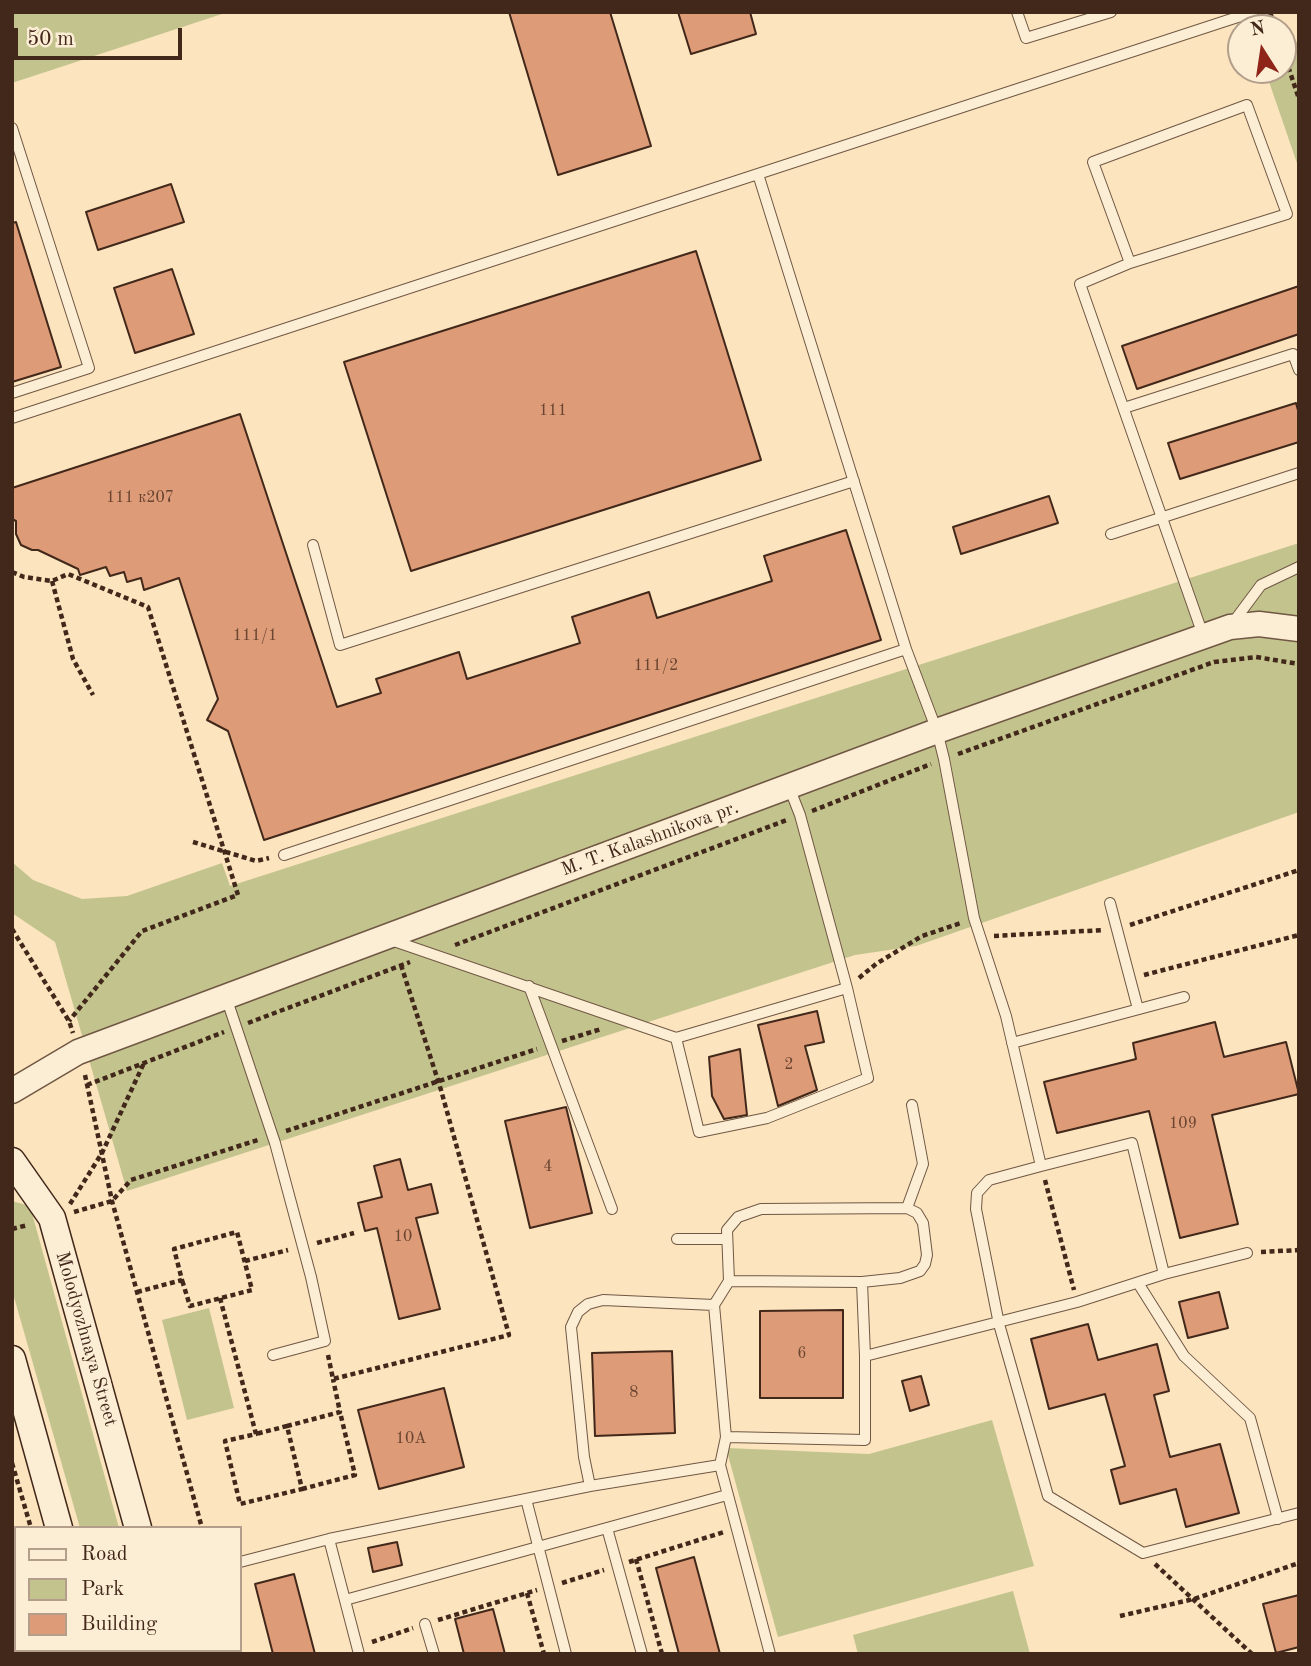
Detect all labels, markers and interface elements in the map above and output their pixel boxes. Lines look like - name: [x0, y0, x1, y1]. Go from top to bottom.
- scale bar: [18, 14, 186, 58]
- north arrow: [1227, 14, 1297, 84]
- text: N: [1249, 19, 1267, 41]
- text: 50 m: [27, 29, 74, 50]
- house number: 111: [539, 401, 567, 421]
- house number: 111 к207: [106, 488, 174, 508]
- house number: 111/1: [233, 626, 277, 646]
- house number: 111/2: [634, 656, 678, 676]
- street label: M. T. Kalashnikova pr.: [558, 796, 742, 882]
- house number: 2: [784, 1055, 794, 1075]
- house number: 109: [1169, 1114, 1197, 1134]
- house number: 4: [543, 1157, 553, 1177]
- house number: 10: [394, 1227, 412, 1247]
- street label: Molodyozhnaya Street: [50, 1249, 122, 1429]
- house number: 6: [797, 1344, 807, 1364]
- house number: 8: [629, 1383, 639, 1403]
- house number: 10А: [396, 1429, 426, 1449]
- legend: [14, 1526, 242, 1652]
- text: Road: [81, 1544, 128, 1565]
- text: Park: [81, 1579, 124, 1600]
- text: Building: [81, 1614, 157, 1635]

